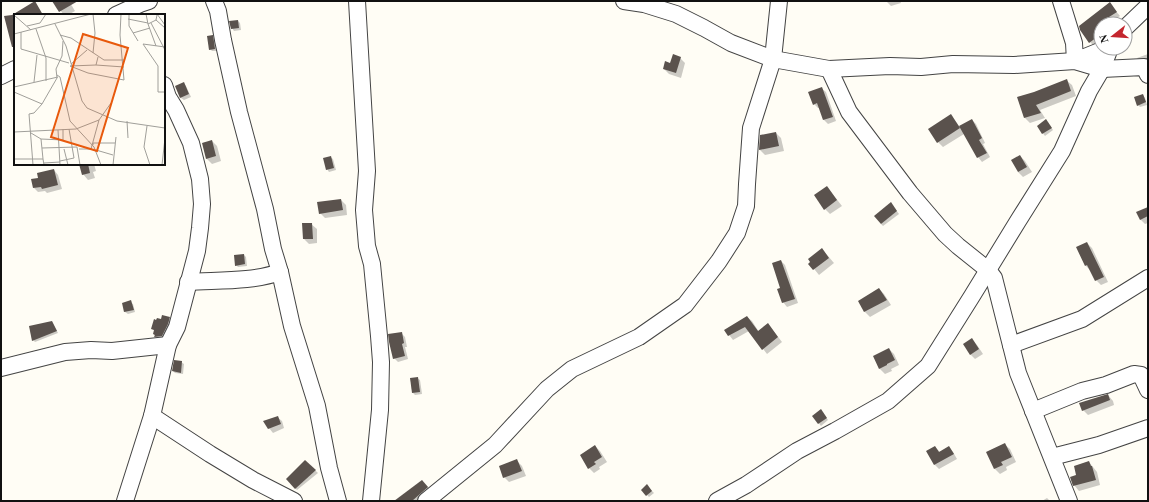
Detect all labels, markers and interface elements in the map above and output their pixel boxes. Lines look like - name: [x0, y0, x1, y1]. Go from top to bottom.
- inset map: [14, 14, 165, 165]
- north arrow: [1093, 16, 1133, 56]
- text: N: [1097, 33, 1110, 44]

